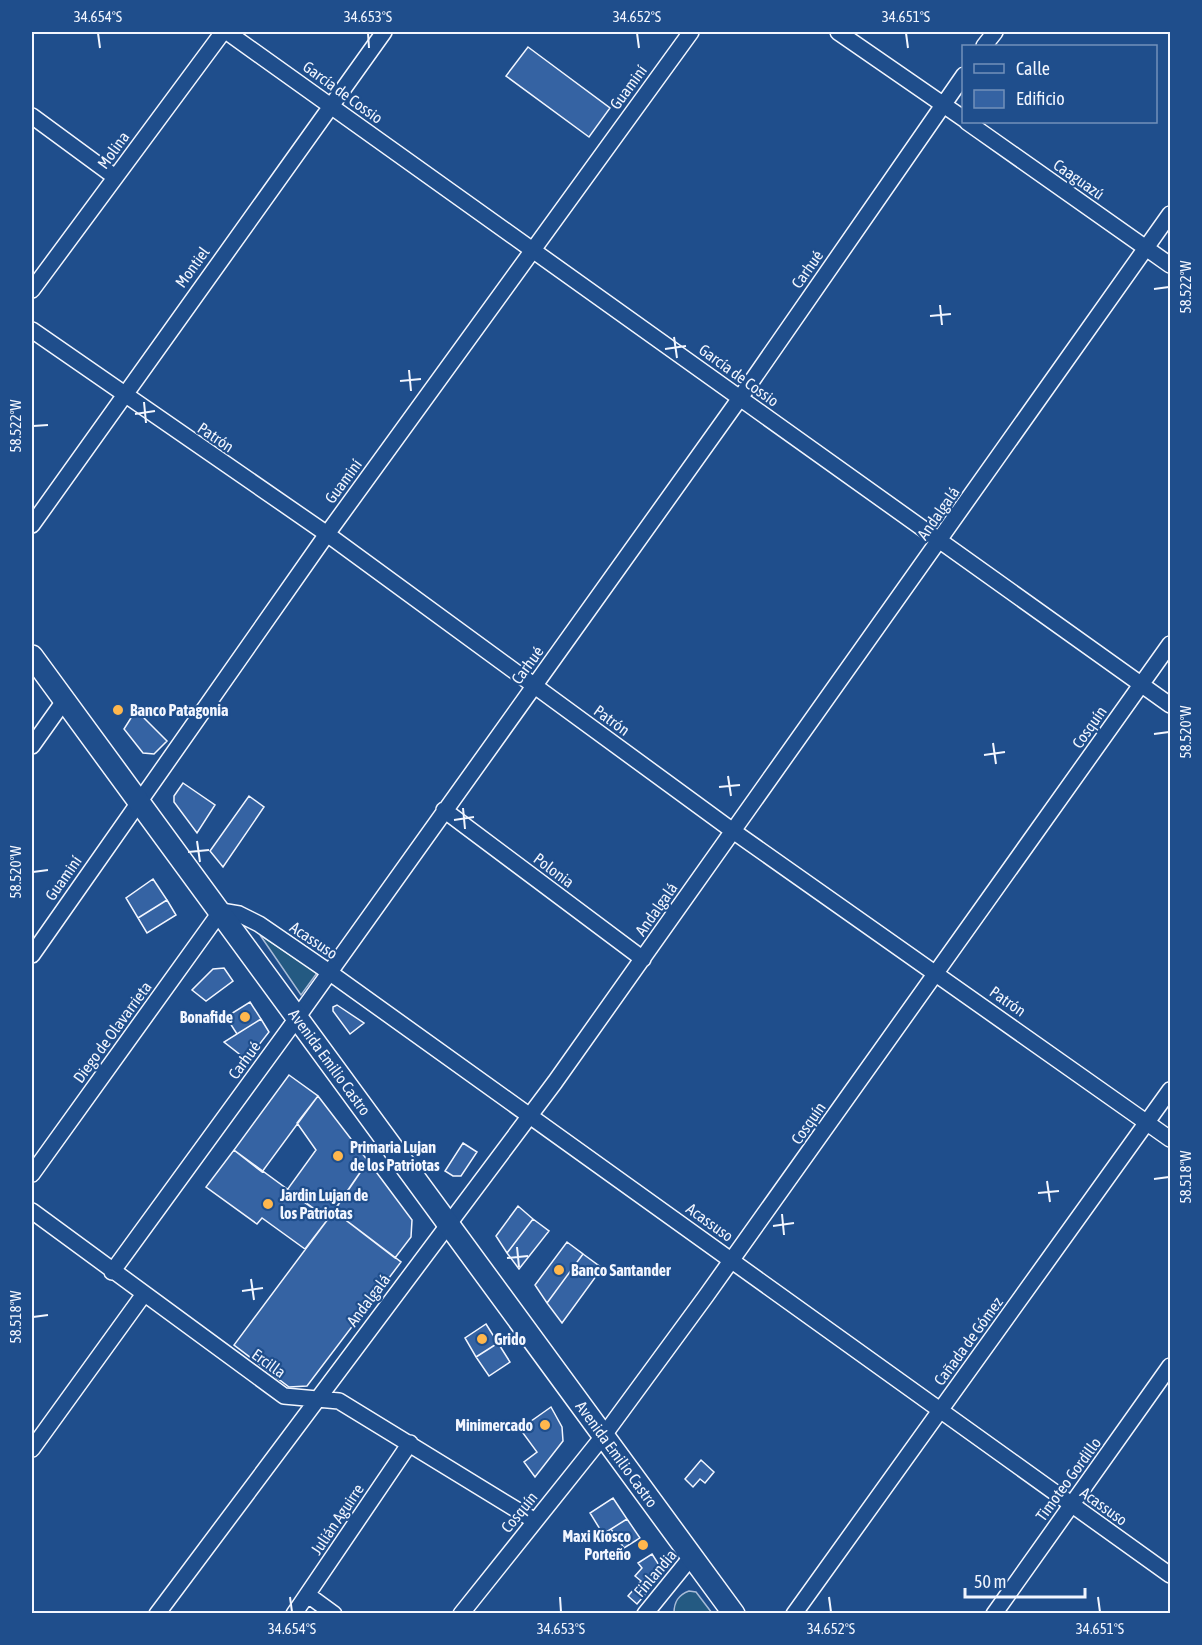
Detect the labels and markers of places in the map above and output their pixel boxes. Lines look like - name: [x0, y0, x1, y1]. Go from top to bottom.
- place label: Banco Patagonia: [130, 701, 228, 719]
- marker: Banco Patagonia: [111, 703, 125, 717]
- place label: Bonafide: [180, 1008, 233, 1026]
- marker: Bonafide: [238, 1010, 252, 1024]
- place label: Primaria Lujan de los Patriotas: [350, 1138, 440, 1174]
- marker: Primaria Lujan de los Patriotas: [331, 1149, 345, 1163]
- place label: Jardin Lujan de los Patriotas: [279, 1186, 368, 1222]
- marker: Jardin Lujan de los Patriotas: [261, 1197, 275, 1211]
- place label: Banco Santander: [571, 1261, 671, 1279]
- marker: Banco Santander: [552, 1263, 566, 1277]
- place label: Grido: [494, 1330, 526, 1348]
- marker: Grido: [475, 1332, 489, 1346]
- place label: Minimercado: [455, 1416, 533, 1434]
- marker: Minimercado: [538, 1418, 552, 1432]
- place label: Maxi Kiosco Porteño: [562, 1527, 631, 1563]
- marker: Maxi Kiosco Porteño: [636, 1538, 650, 1552]

